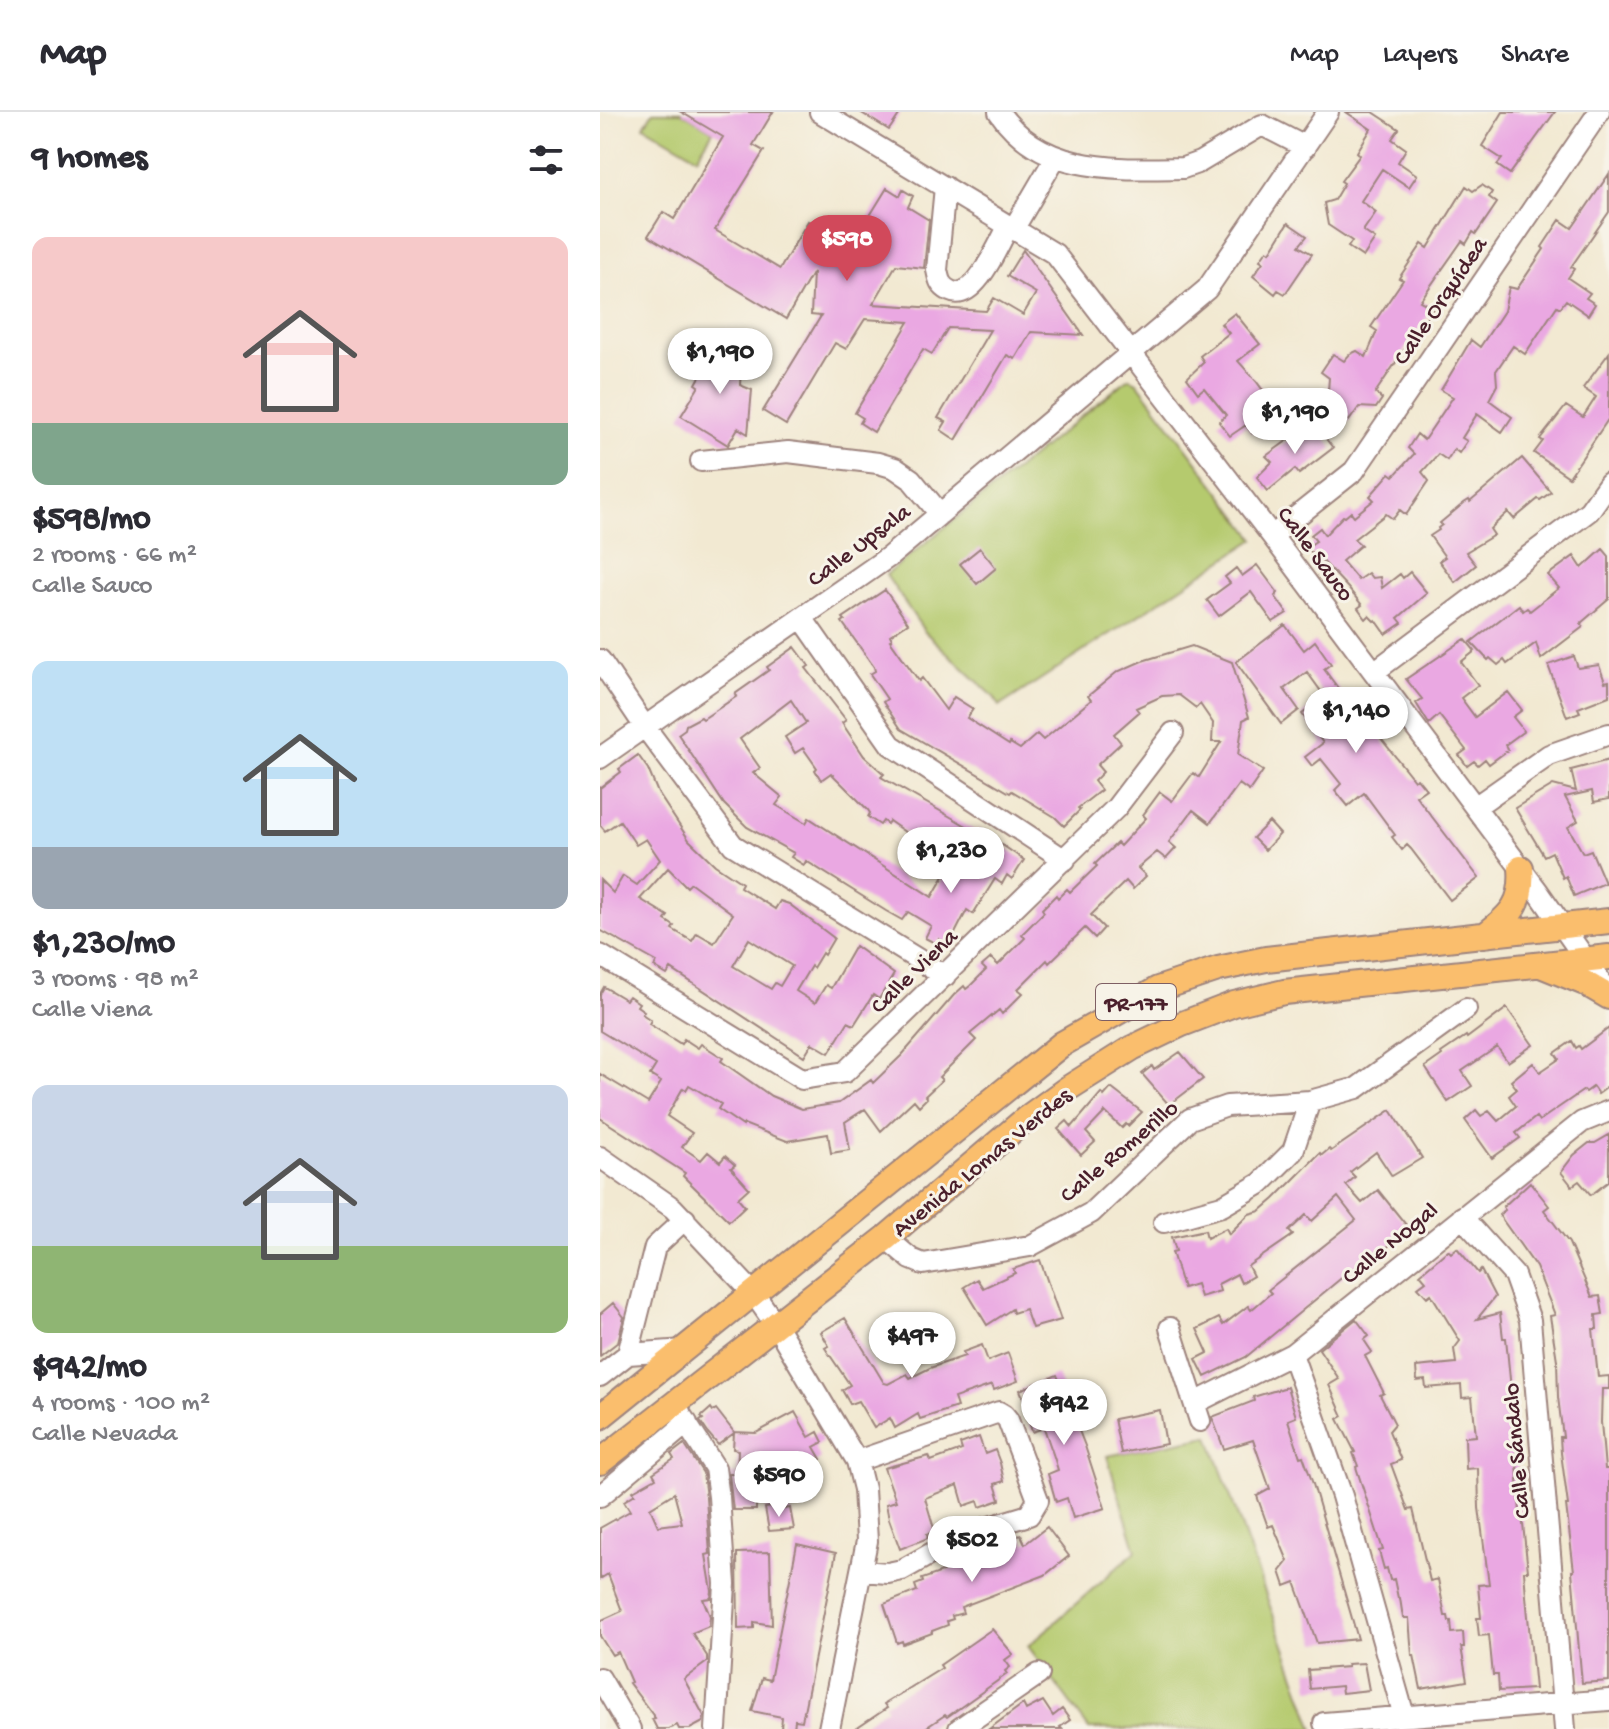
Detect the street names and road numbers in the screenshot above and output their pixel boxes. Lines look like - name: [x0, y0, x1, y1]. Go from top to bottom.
- street label: Calle Orquídea: [1388, 232, 1496, 372]
- street label: Calle Upsala: [803, 498, 918, 595]
- street label: Calle Sauco: [1269, 502, 1359, 608]
- street label: Calle Viena: [866, 923, 966, 1021]
- road number: PR-177: [1096, 984, 1176, 1020]
- street label: Avenida Lomas Verdes: [888, 1082, 1080, 1245]
- street label: Calle Romerillo: [1055, 1095, 1186, 1211]
- street label: Calle Nogal: [1337, 1197, 1445, 1292]
- street label: Calle Sándalo: [1498, 1382, 1539, 1520]

